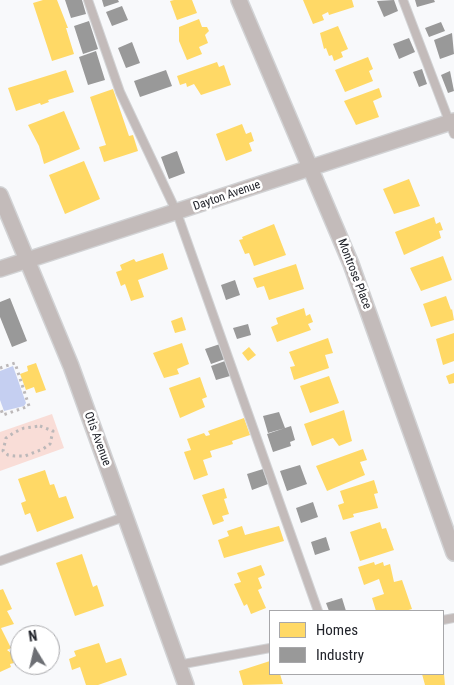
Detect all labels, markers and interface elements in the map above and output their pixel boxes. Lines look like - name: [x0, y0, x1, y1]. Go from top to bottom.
- street label: Dayton Avenue: [192, 178, 262, 214]
- street label: Montrose Place: [334, 237, 374, 311]
- street label: Otis Avenue: [81, 410, 113, 468]
- legend: [269, 610, 444, 675]
- text: Homes: [316, 621, 358, 639]
- north arrow: [10, 625, 60, 675]
- text: N: [27, 628, 38, 645]
- text: Industry: [316, 646, 364, 664]

